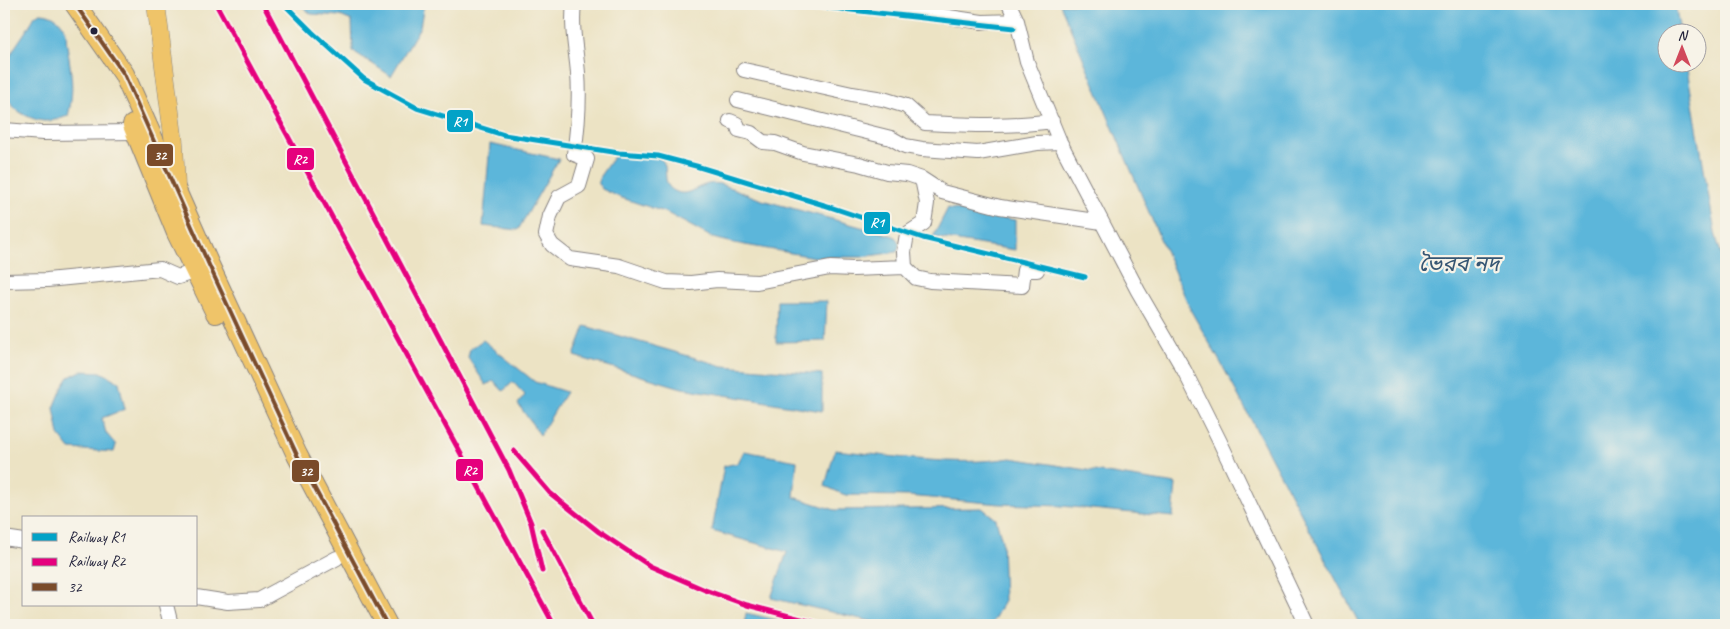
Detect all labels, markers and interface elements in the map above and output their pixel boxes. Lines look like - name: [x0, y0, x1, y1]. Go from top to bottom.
- north arrow: [1658, 22, 1708, 72]
- unlabelled marker: [89, 26, 99, 36]
- text: N: [1678, 27, 1689, 44]
- line badge: R1: [446, 109, 474, 133]
- text: R1: [453, 113, 469, 130]
- line badge: 32: [146, 143, 174, 167]
- text: 32: [154, 147, 168, 164]
- line badge: R2: [286, 147, 315, 171]
- text: R2: [293, 151, 309, 168]
- line badge: R1: [863, 211, 891, 235]
- text: R1: [870, 214, 886, 231]
- water label: ভৈরব নদ: [1419, 250, 1503, 278]
- line badge: R2: [455, 458, 484, 482]
- line badge: 32: [291, 459, 320, 483]
- text: R2: [463, 462, 479, 479]
- text: 32: [300, 463, 314, 480]
- legend: [22, 516, 198, 606]
- text: Railway R1: [68, 528, 127, 547]
- text: Railway R2: [68, 552, 127, 571]
- text: 32: [68, 578, 83, 597]

